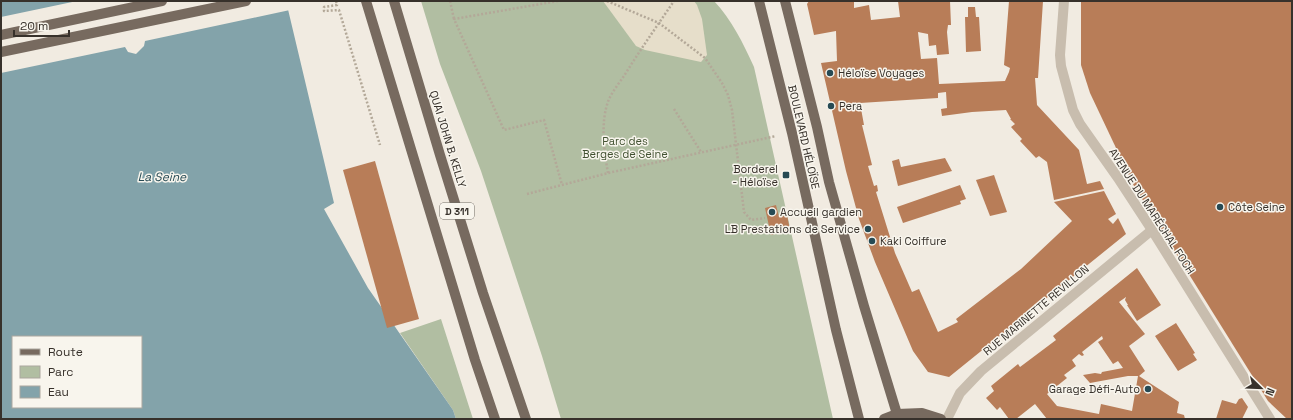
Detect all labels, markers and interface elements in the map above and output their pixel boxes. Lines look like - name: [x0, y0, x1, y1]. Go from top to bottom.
- scale bar: [14, 12, 69, 38]
- text: 20 m: [20, 18, 48, 34]
- place label: Héloïse Voyages: [838, 66, 925, 80]
- marker: Héloïse Voyages: [825, 68, 835, 78]
- street label: BOULEVARD HÉLOÏSE: [785, 84, 823, 190]
- street label: QUAI JOHN B. KELLY: [427, 89, 470, 190]
- place label: Pera: [839, 99, 863, 113]
- marker: Pera: [826, 101, 836, 111]
- park label: Parc des Berges de Seine: [582, 134, 668, 161]
- street label: AVENUE DU MARÉCHAL FOCH: [1106, 145, 1198, 277]
- place label: Borderel - Héloïse: [732, 162, 778, 189]
- water label: La Seine: [138, 169, 187, 185]
- marker: Borderel - Héloïse: [781, 170, 791, 180]
- place label: Côte Seine: [1228, 200, 1285, 214]
- marker: Côte Seine: [1215, 202, 1225, 212]
- road number: D 311: [440, 203, 474, 219]
- place label: Accueil gardien: [780, 205, 862, 219]
- marker: Accueil gardien: [767, 207, 777, 217]
- place label: LB Prestations de Service: [725, 222, 860, 236]
- marker: LB Prestations de Service: [863, 224, 873, 234]
- place label: Kaki Coiffure: [880, 234, 947, 248]
- marker: Kaki Coiffure: [867, 236, 877, 246]
- street label: RUE MARINETTE REVILLON: [980, 262, 1092, 358]
- legend: [12, 336, 142, 408]
- text: Route: [48, 344, 83, 360]
- text: Parc: [48, 364, 73, 380]
- north arrow: [1241, 368, 1281, 408]
- place label: Garage Défi-Auto: [1049, 382, 1140, 396]
- text: Eau: [48, 384, 69, 400]
- marker: Garage Défi-Auto: [1143, 384, 1153, 394]
- text: N: [1262, 386, 1278, 398]

